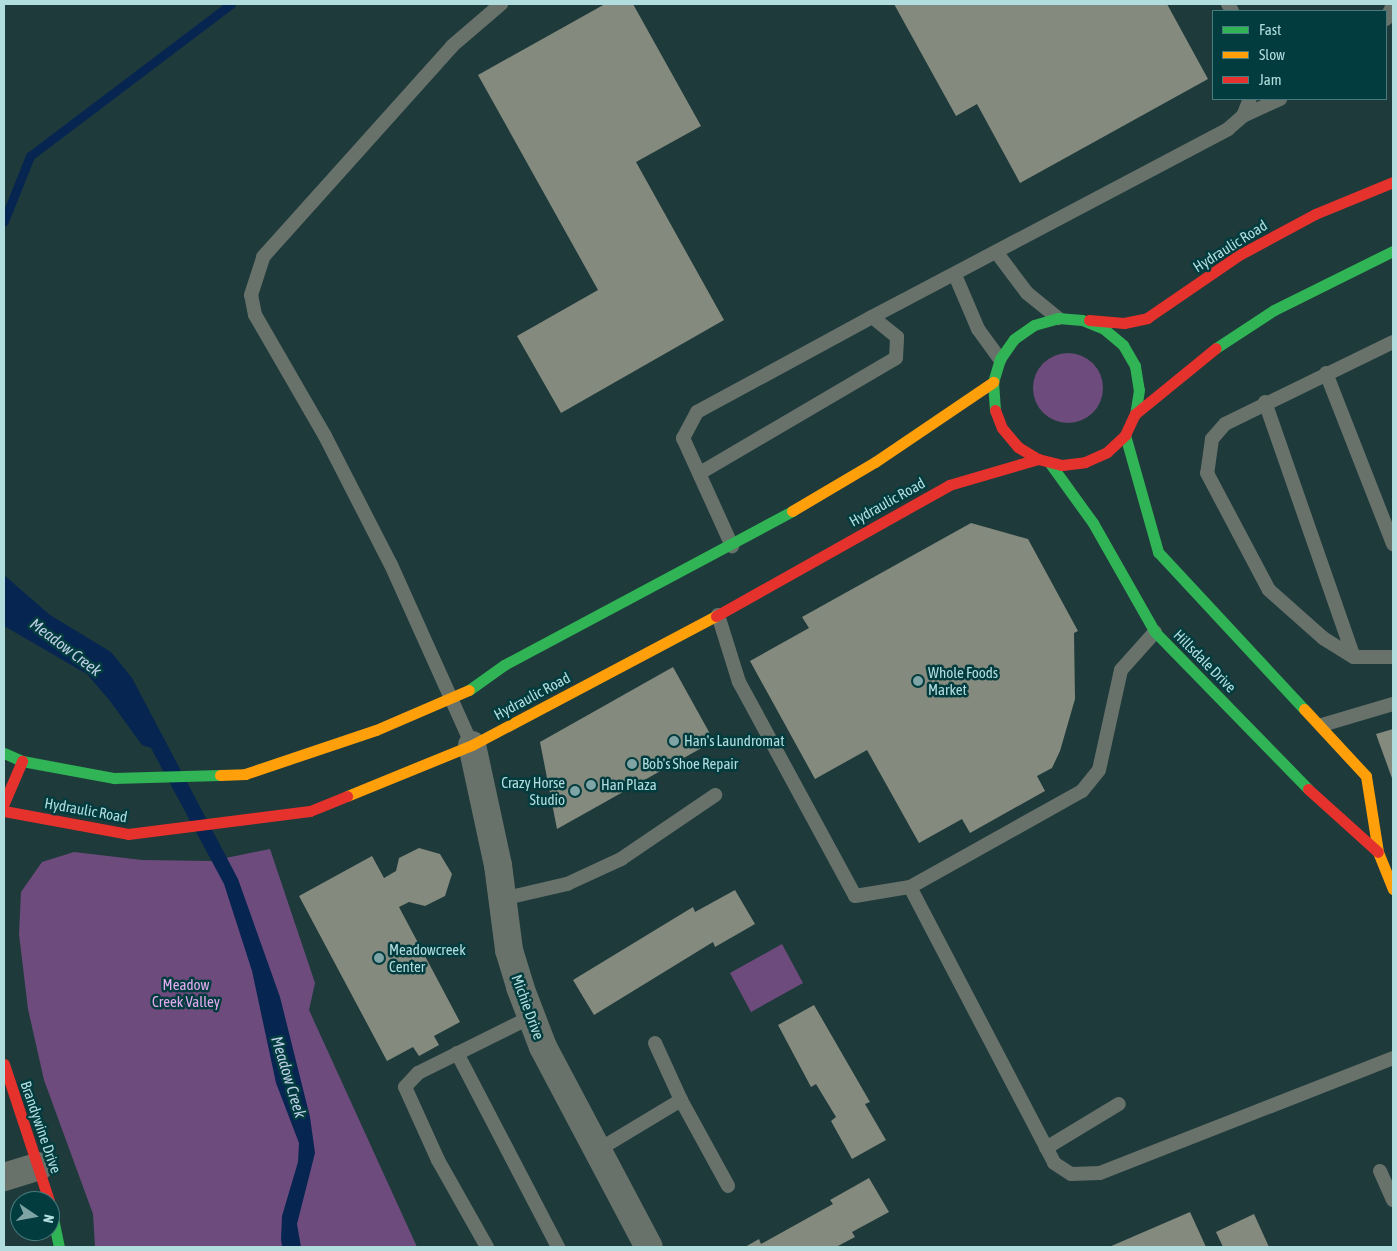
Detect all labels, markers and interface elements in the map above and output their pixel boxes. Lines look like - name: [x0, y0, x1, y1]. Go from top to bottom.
- legend: [1212, 10, 1387, 100]
- text: Fast: [1259, 21, 1281, 38]
- text: Slow: [1259, 46, 1285, 63]
- text: Jam: [1259, 71, 1282, 88]
- street label: Hydraulic Road: [1190, 216, 1270, 276]
- street label: Hydraulic Road: [846, 474, 928, 530]
- water label: Meadow Creek: [26, 614, 106, 680]
- street label: Hillsdale Drive: [1170, 626, 1240, 696]
- place label: Whole Foods Market: [928, 663, 998, 698]
- street label: Hydraulic Road: [491, 668, 573, 724]
- marker: Whole Foods Market: [912, 675, 924, 687]
- place label: Han's Laundromat: [684, 732, 784, 750]
- marker: Han's Laundromat: [668, 735, 680, 747]
- place label: Bob's Shoe Repair: [642, 755, 738, 773]
- marker: Bob's Shoe Repair: [626, 758, 638, 770]
- place label: Crazy Horse Studio: [501, 773, 565, 808]
- place label: Han Plaza: [601, 776, 657, 794]
- marker: Han Plaza: [585, 779, 597, 791]
- marker: Crazy Horse Studio: [569, 785, 581, 797]
- street label: Hydraulic Road: [43, 794, 129, 826]
- place label: Meadowcreek Center: [389, 940, 466, 975]
- marker: Meadowcreek Center: [373, 952, 385, 964]
- street label: Michie Drive: [508, 972, 548, 1042]
- park label: Meadow Creek Valley: [152, 975, 220, 1010]
- water label: Meadow Creek: [267, 1034, 311, 1120]
- street label: Brandywine Drive: [17, 1078, 65, 1176]
- north arrow: [10, 1191, 60, 1241]
- text: N: [40, 1213, 57, 1225]

